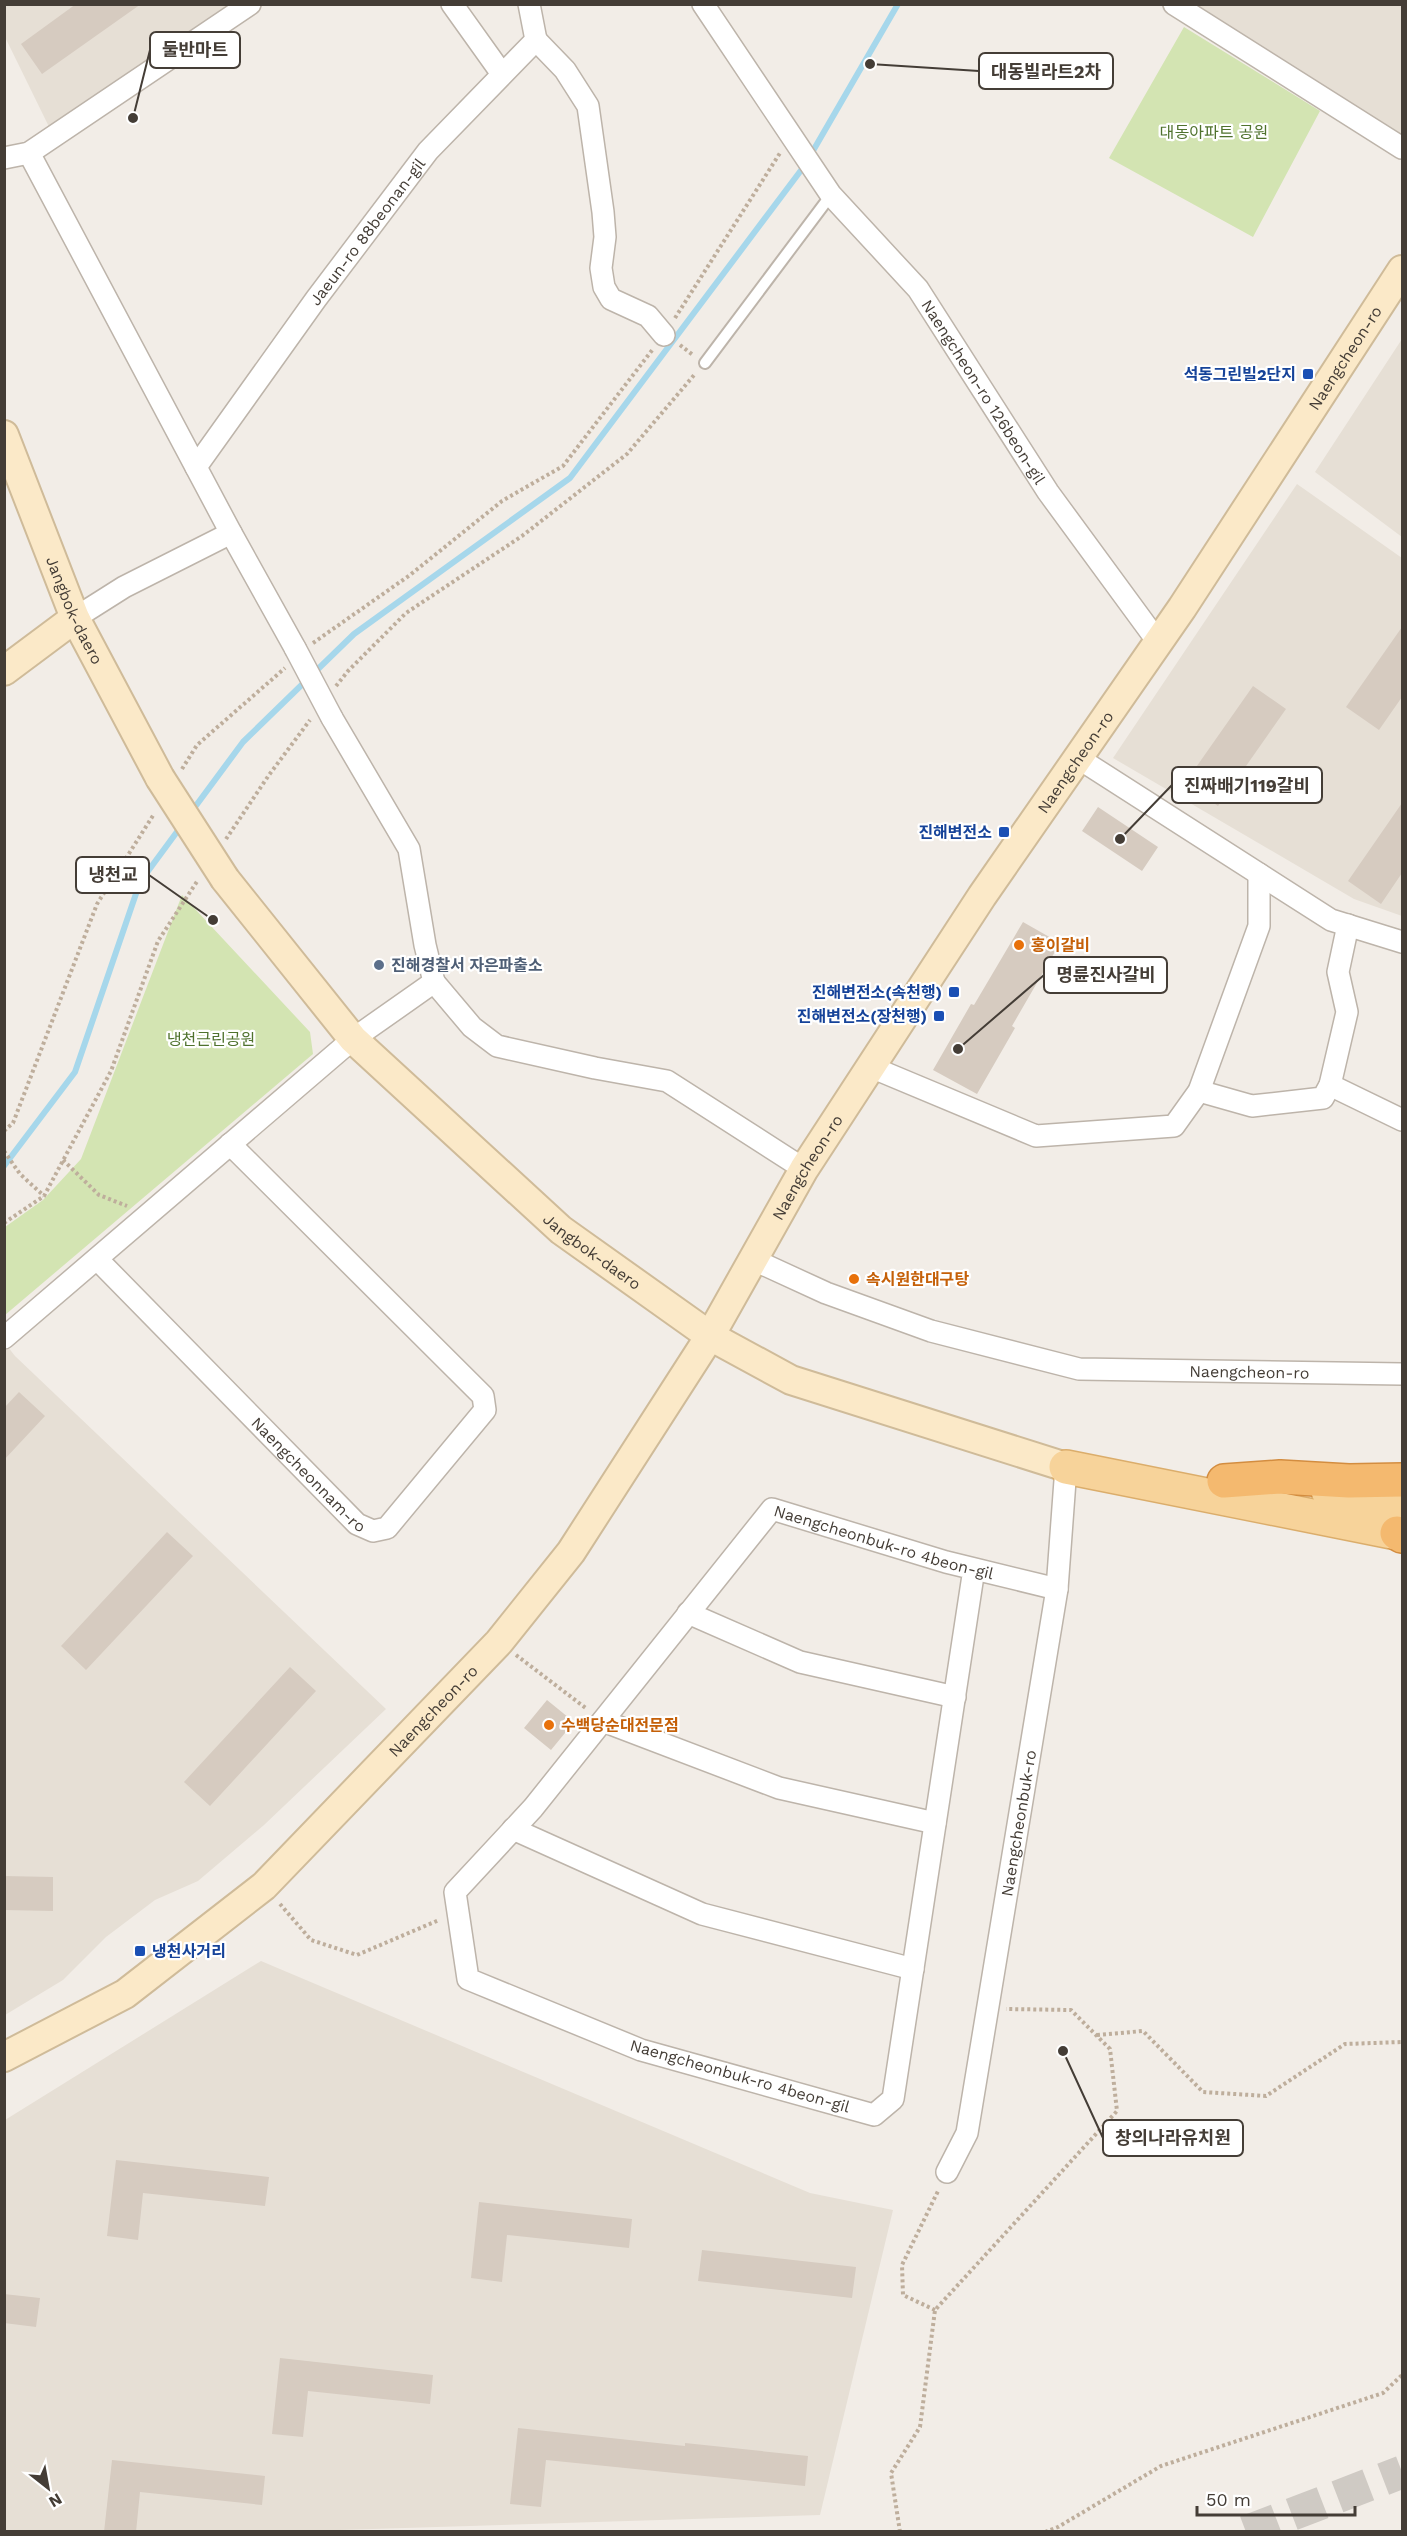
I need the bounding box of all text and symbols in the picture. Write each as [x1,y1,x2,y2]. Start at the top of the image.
callout: 둘반마트 [150,32,240,68]
text: 둘반마트 [162,39,228,60]
callout: 대동빌라트2차 [979,53,1113,89]
text: 대동빌라트2차 [991,61,1101,82]
park label: 대동아파트 공원 [1160,123,1268,142]
street label: Jaeun-ro 88beonan-gil [305,154,429,309]
street label: Naengcheon-ro 126beon-gil [918,296,1050,488]
street label: Naengcheon-ro [1304,302,1386,413]
place label: 석동그린빌2단지 [1183,365,1296,384]
marker: 석동그린빌2단지 [1301,367,1315,381]
street label: Jangbok-daero [42,553,107,667]
street label: Naengcheon-ro [1033,707,1117,817]
callout: 진짜배기119갈비 [1172,767,1322,803]
text: 진짜배기119갈비 [1184,775,1310,796]
place label: 진해변전소 [918,823,992,842]
marker: 진해변전소 [997,825,1011,839]
callout: 냉천교 [76,857,149,893]
text: 냉천교 [88,864,138,885]
place label: 홍이갈비 [1031,936,1090,955]
marker: 홍이갈비 [1012,938,1026,952]
place label: 진해경찰서 자은파출소 [391,956,543,975]
callout: 명륜진사갈비 [1044,957,1167,993]
marker: 진해경찰서 자은파출소 [372,958,386,972]
text: 명륜진사갈비 [1056,964,1156,985]
place label: 진해변전소(속천행) [812,983,942,1002]
marker: 진해변전소(속천행) [947,985,961,999]
place label: 진해변전소(장천행) [797,1007,927,1026]
marker: 진해변전소(장천행) [932,1009,946,1023]
park label: 냉천근린공원 [167,1030,255,1049]
street label: Naengcheon-ro [768,1111,846,1223]
street label: Jangbok-daero [539,1209,645,1293]
place label: 속시원한대구탕 [866,1270,969,1289]
marker: 속시원한대구탕 [847,1272,861,1286]
street label: Naengcheon-ro [1189,1361,1309,1382]
street label: Naengcheonnam-ro [248,1413,368,1536]
street label: Naengcheonbuk-ro 4beon-gil [772,1501,996,1583]
street label: Naengcheon-ro [384,1661,481,1760]
place label: 수백당순대전문점 [561,1716,679,1735]
marker: 수백당순대전문점 [542,1718,556,1732]
street label: Naengcheonbuk-ro [997,1748,1040,1898]
place label: 냉천사거리 [152,1942,226,1961]
marker: 냉천사거리 [133,1944,147,1958]
street label: Naengcheonbuk-ro 4beon-gil [628,2035,852,2117]
callout: 창의나라유치원 [1103,2120,1243,2156]
text: 창의나라유치원 [1115,2127,1231,2148]
north arrow [18,2458,78,2518]
scale bar [1197,2479,1354,2517]
text: N [45,2489,65,2512]
text: 50 m [1206,2489,1251,2510]

